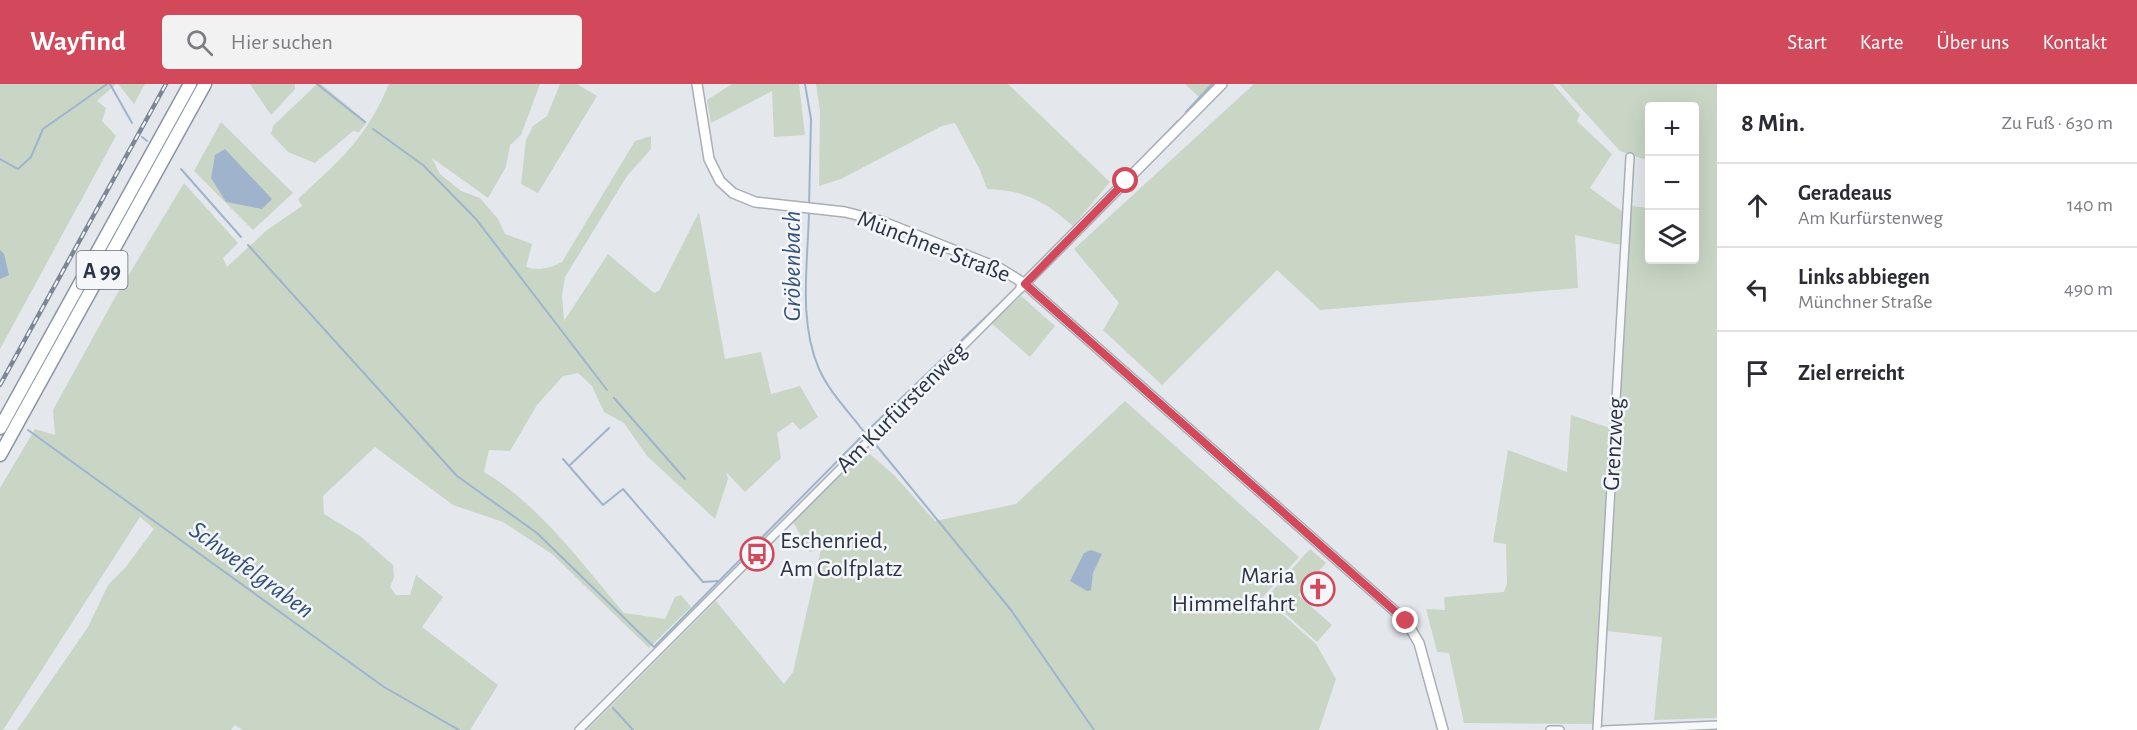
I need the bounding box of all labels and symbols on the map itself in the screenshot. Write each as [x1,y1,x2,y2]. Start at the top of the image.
route start [1112,167,1138,193]
street label: Münchner Straße [854,207,1013,287]
water label: Gröbenbach [779,211,805,321]
road number: A 99 [76,251,128,289]
street label: Am Kurfürstenweg [832,338,972,478]
street label: Grenzweg [1600,397,1628,491]
water label: Schwefelgraben [184,516,318,623]
place label: Eschenried, Am Golfplatz [780,529,903,581]
bus stop icon: Eschenried, Am Golfplatz [739,536,775,572]
place label: Maria Himmelfahrt [1172,564,1295,616]
church icon: Maria Himmelfahrt [1300,571,1336,607]
route end [1392,607,1418,633]

